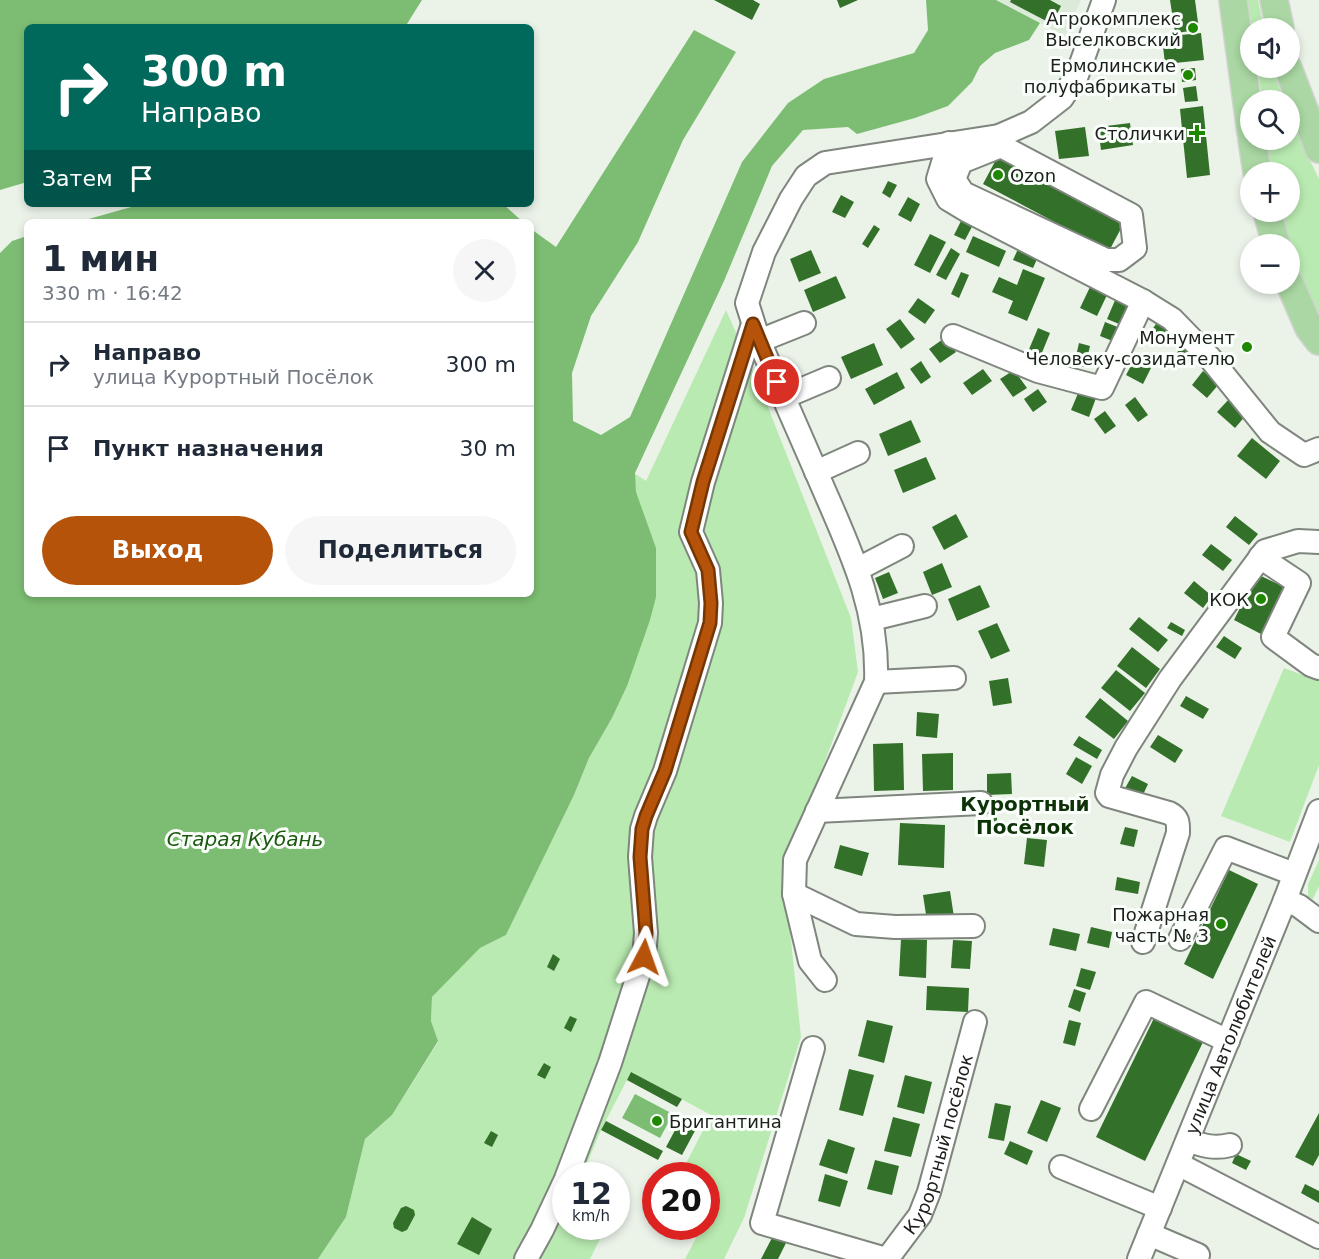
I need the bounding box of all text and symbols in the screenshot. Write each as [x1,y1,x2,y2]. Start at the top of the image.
place label: Агрокомплекс Выселковский [1045,8,1181,50]
map controls [1240,18,1300,294]
button: sound [1240,18,1300,78]
marker: Агрокомплекс Выселковский [1186,21,1200,35]
text: 300 m [141,47,287,96]
icon: right [42,48,120,126]
place label: Ермолинские полуфабрикаты [1024,55,1176,97]
marker: Ермолинские полуфабрикаты [1181,68,1195,82]
button: search [1240,90,1300,150]
text: Направо [141,97,262,128]
place label: Столички [1095,123,1185,144]
marker: Столички [1190,126,1204,140]
icon: arrive [125,162,158,195]
button: + [1240,162,1300,222]
place label: Ozon [1010,165,1056,186]
text: Затем [42,166,113,191]
marker: Ozon [991,168,1005,182]
button: − [1240,234,1300,294]
text: 1 мин [42,238,159,279]
button: close [453,239,516,302]
text: 330 m · 16:42 [42,281,183,305]
place label: Монумент Человеку-созидателю [1025,327,1235,369]
text: Направо [93,340,201,365]
marker: Монумент Человеку-созидателю [1240,340,1254,354]
icon: right [42,348,75,381]
text: 300 m [446,352,516,377]
pin [751,356,802,407]
text: улица Курортный Посёлок [93,365,374,389]
icon: arrive [760,365,793,398]
icon: arrive [42,432,75,465]
text: Пункт назначения [93,436,324,461]
text: 30 m [460,436,516,461]
button: Выход [42,516,273,585]
button: Поделиться [285,516,516,585]
place label: КОК [1209,589,1249,610]
marker: КОК [1254,592,1268,606]
district label: Курортный Посёлок [960,792,1090,839]
water label: Старая Кубань [167,827,323,851]
place label: Пожарная часть № 3 [1112,904,1209,946]
marker: Пожарная часть № 3 [1214,917,1228,931]
position arrow [612,925,676,989]
street label: улица Автолюбителей [1180,932,1280,1137]
street label: Курортный посёлок [899,1052,976,1238]
place label: Бригантина [669,1111,782,1132]
marker: Бригантина [650,1114,664,1128]
speed limit sign: 20 [642,1162,720,1240]
text: 12 [570,1176,612,1211]
text: km/h [572,1207,610,1225]

